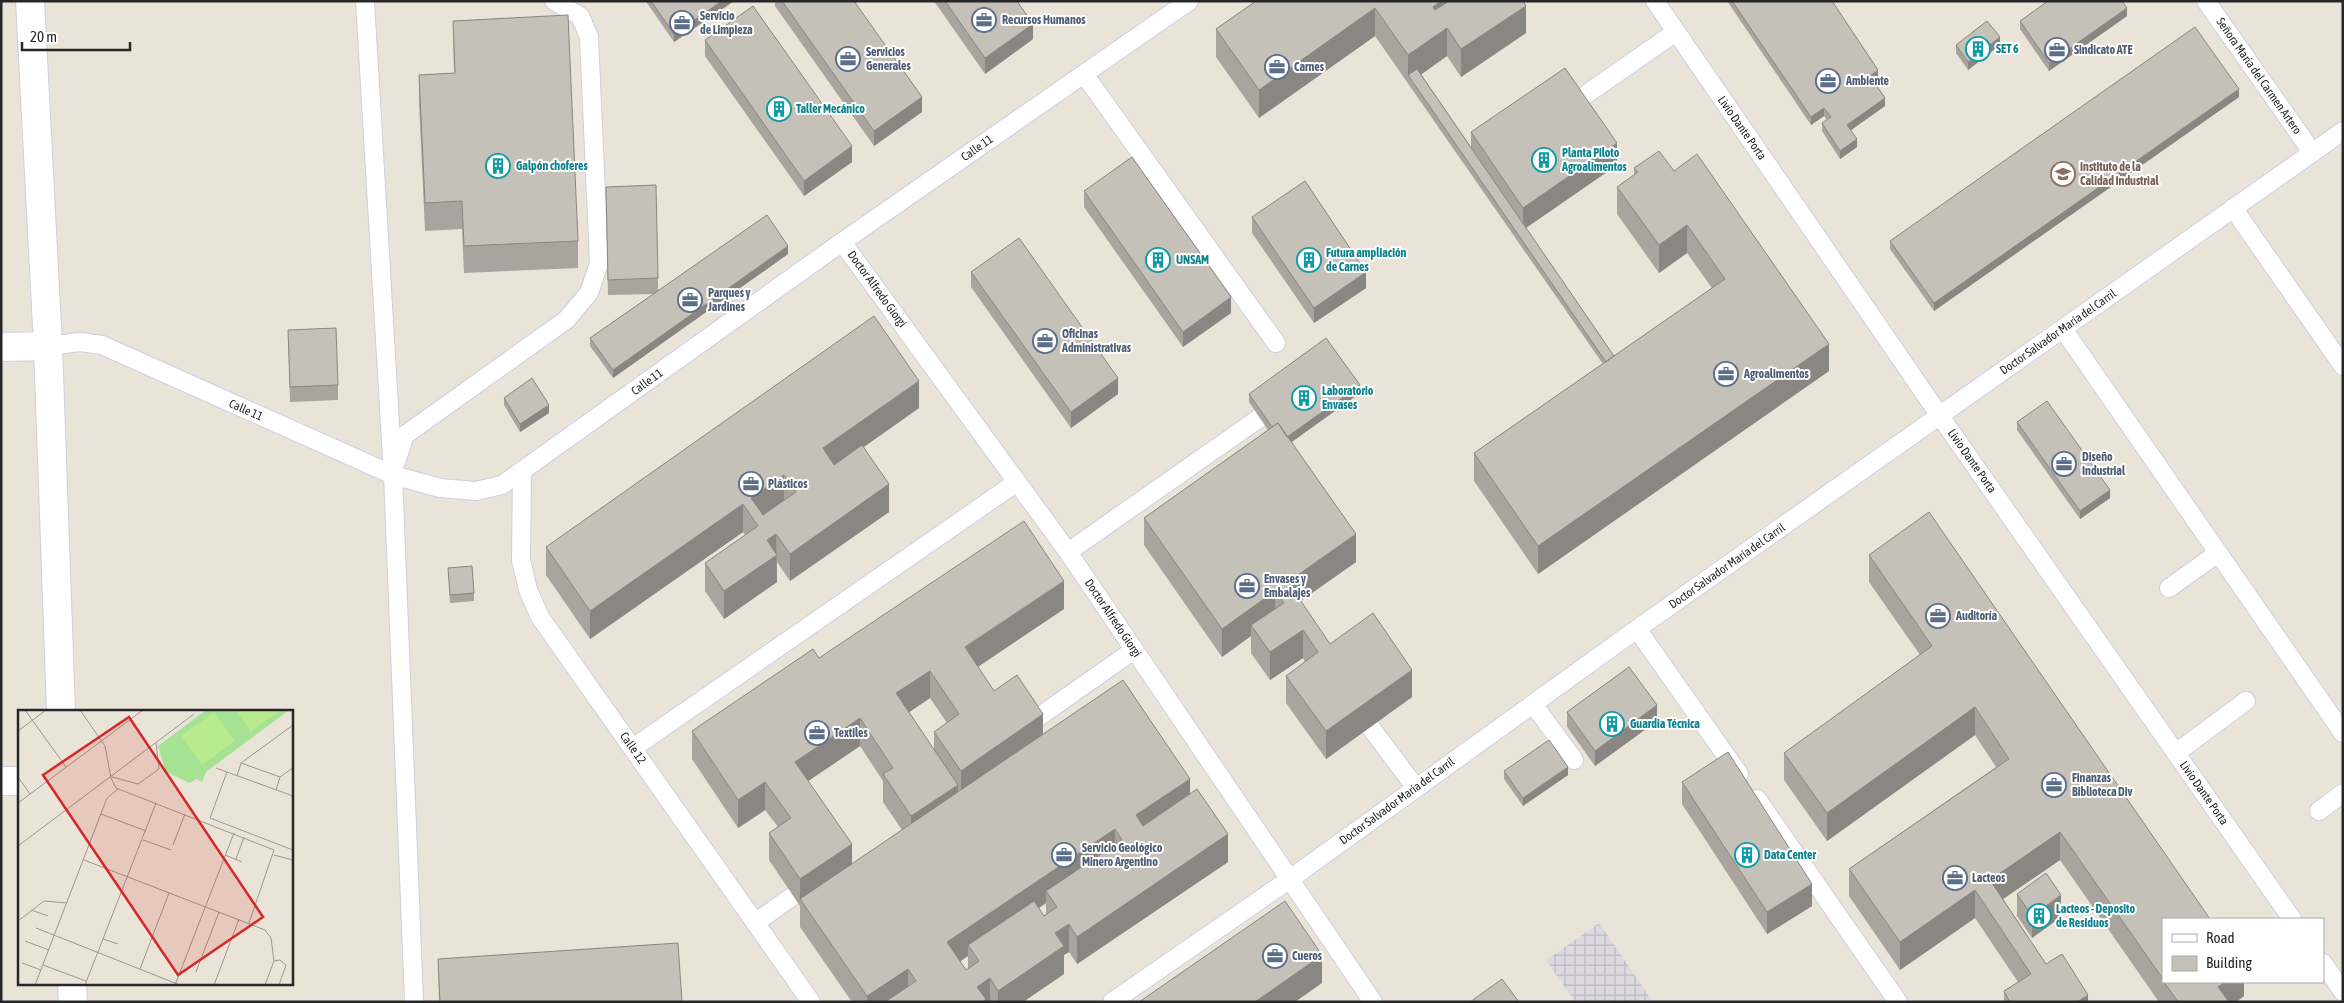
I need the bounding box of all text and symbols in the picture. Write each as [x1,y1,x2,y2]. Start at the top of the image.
office icon: Recursos Humanos [971,7,997,33]
place label: Servicio de Limpieza [700,9,753,37]
office icon: Servicio de Limpieza [669,10,695,36]
place label: Recursos Humanos [1002,13,1086,27]
street label: Señora María del Carmen Artero [2213,15,2305,137]
scale bar [22,20,130,52]
text: 20 m [30,28,57,45]
building icon: SET 6 [1965,36,1991,62]
office icon: Sindicato ATE [2044,37,2070,63]
place label: SET 6 [1996,42,2019,56]
place label: Sindicato ATE [2074,43,2133,57]
place label: Servicios Generales [866,45,911,73]
office icon: Servicios Generales [835,46,861,72]
office icon: Carnes [1264,54,1290,80]
place label: Carnes [1294,60,1325,74]
office icon: Ambiente [1815,68,1841,94]
place label: Ambiente [1845,74,1890,88]
street label: Livio Dante Porta [1715,93,1769,163]
building icon: Taller Mecánico [766,96,792,122]
place label: Taller Mecánico [796,102,865,116]
street label: Calle 11 [958,132,996,164]
place label: Planta Piloto Agroalimentos [1561,146,1628,174]
building icon: Planta Piloto Agroalimentos [1531,147,1557,173]
building icon: Galpón choferes [485,153,511,179]
place label: Galpón choferes [516,159,589,173]
place label: Instituto de la Calidad Industrial [2080,160,2159,188]
school or university icon: Instituto de la Calidad Industrial [2050,161,2076,187]
place label: Futura ampliación de Carnes [1326,246,1407,274]
building icon: UNSAM [1145,247,1171,273]
building icon: Futura ampliación de Carnes [1296,247,1322,273]
street label: Doctor Alfredo Giorgi [845,248,909,330]
place label: UNSAM [1176,253,1209,267]
place label: Parques y Jardines [707,286,751,314]
street label: Doctor Salvador María del Carril [1997,286,2119,378]
office icon: Parques y Jardines [677,287,703,313]
place label: Oficinas Administrativas [1061,327,1132,355]
office icon: Oficinas Administrativas [1032,328,1058,354]
office icon: Agroalimentos [1713,361,1739,387]
street label: Calle 11 [628,366,666,398]
place label: Agroalimentos [1743,367,1810,381]
place label: Laboratorio Envases [1322,384,1374,412]
building icon: Laboratorio Envases [1291,385,1317,411]
street label: Calle 11 [227,396,265,424]
street label: Livio Dante Porta [1945,426,1999,496]
place label: Diseño Industrial [2082,450,2126,478]
office icon: Diseño Industrial [2051,451,2077,477]
office icon: Plásticos [738,471,764,497]
place label: Plásticos [768,477,808,491]
street label: Doctor Salvador María del Carril [1666,520,1788,612]
place label: Envases y Embalajes [1264,572,1311,600]
office icon: Envases y Embalajes [1234,573,1260,599]
street label: Doctor Alfredo Giorgi [1082,576,1144,660]
office icon: Auditoría [1925,603,1951,629]
place label: Auditoría [1955,609,1997,623]
inset map [18,710,292,986]
building icon: Guardia Técnica [1599,711,1625,737]
place label: Guardia Técnica [1630,717,1700,731]
office icon: Textiles [804,720,830,746]
place label: Textiles [834,726,868,740]
street label: Calle 12 [617,729,649,767]
street label: Doctor Salvador María del Carril [1337,754,1458,847]
street label: Livio Dante Porta [2177,758,2231,828]
place label: Finanzas Biblioteca Div [2072,771,2133,799]
office icon: Finanzas Biblioteca Div [2041,772,2067,798]
place label: Servicio Geológico Minero Argentino [1082,841,1163,869]
office icon: Servicio Geológico Minero Argentino [1051,842,1077,868]
building icon: Data Center [1734,842,1760,868]
place label: Data Center [1764,848,1816,862]
office icon: Lacteos [1942,865,1968,891]
place label: Lacteos [1972,871,2006,885]
place label: Lacteos - Deposito de Residuos [2056,902,2135,930]
building icon: Lacteos - Deposito de Residuos [2026,903,2052,929]
legend [2162,918,2324,983]
text: Road [2206,929,2235,946]
office icon: Cueros [1262,943,1288,969]
place label: Cueros [1292,949,1323,963]
text: Building [2206,954,2252,971]

